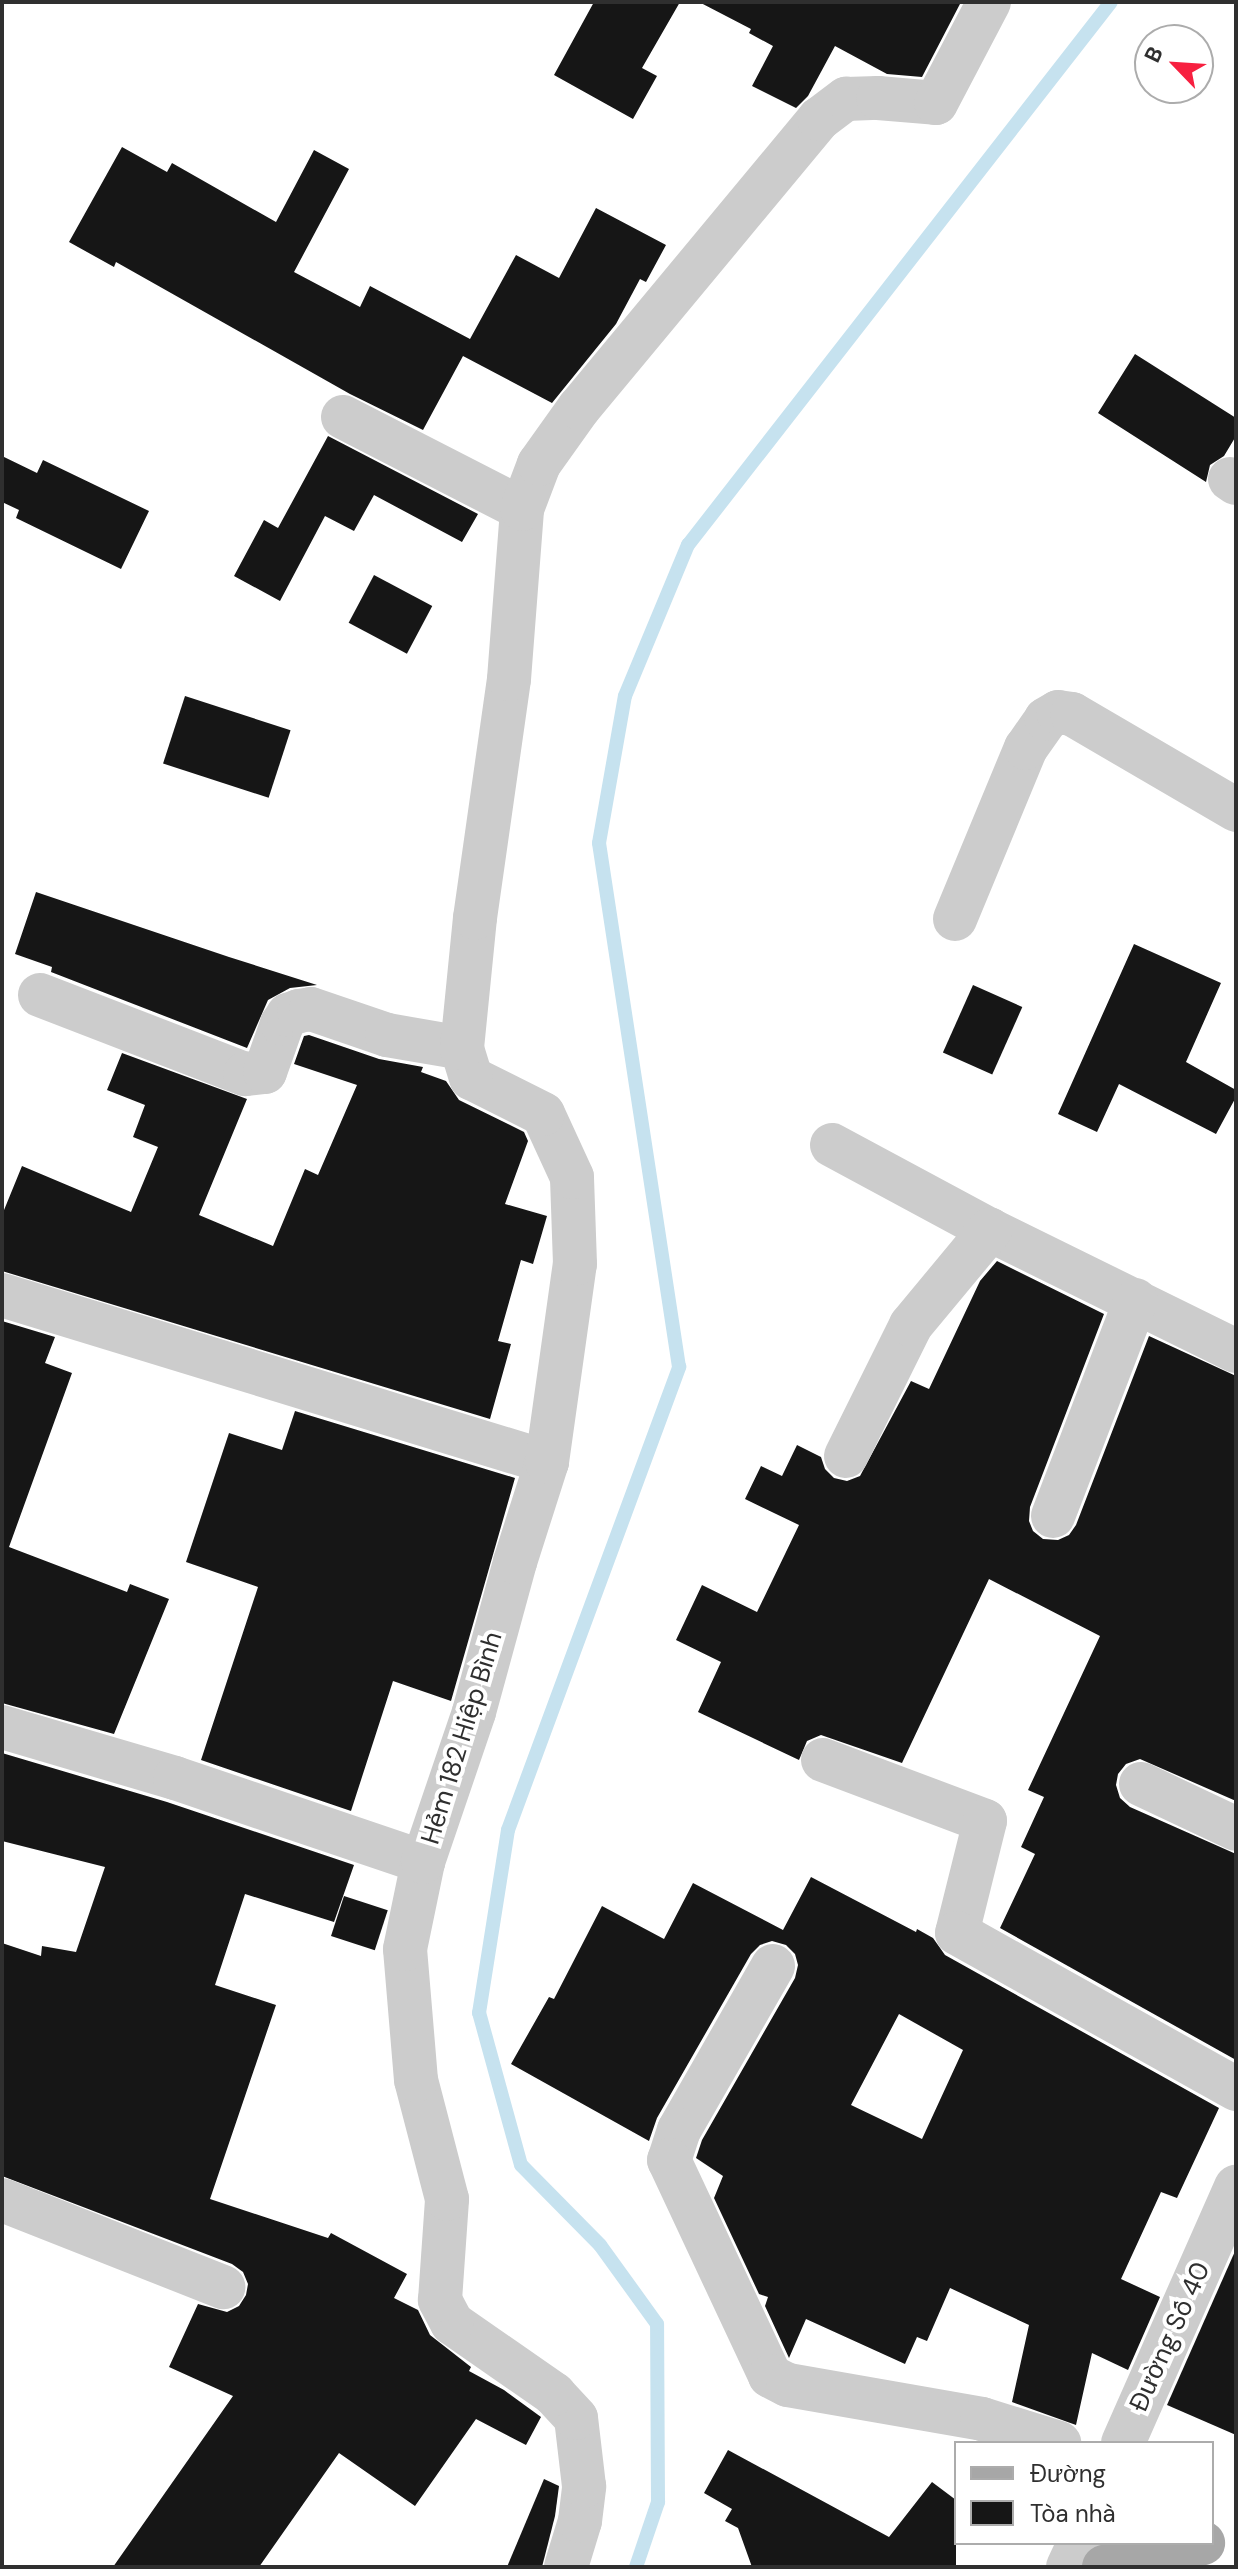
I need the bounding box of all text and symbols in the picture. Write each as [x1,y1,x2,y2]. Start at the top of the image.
north arrow [1134,24,1214,104]
text: B [1137,42,1170,67]
street label: Hẻm 182 Hiệp Bình [415,1628,509,1848]
street label: Đường Số 40 [1123,2257,1217,2417]
legend [954,2441,1214,2545]
text: Đường [1030,2458,1106,2489]
text: Tòa nhà [1030,2498,1116,2529]

